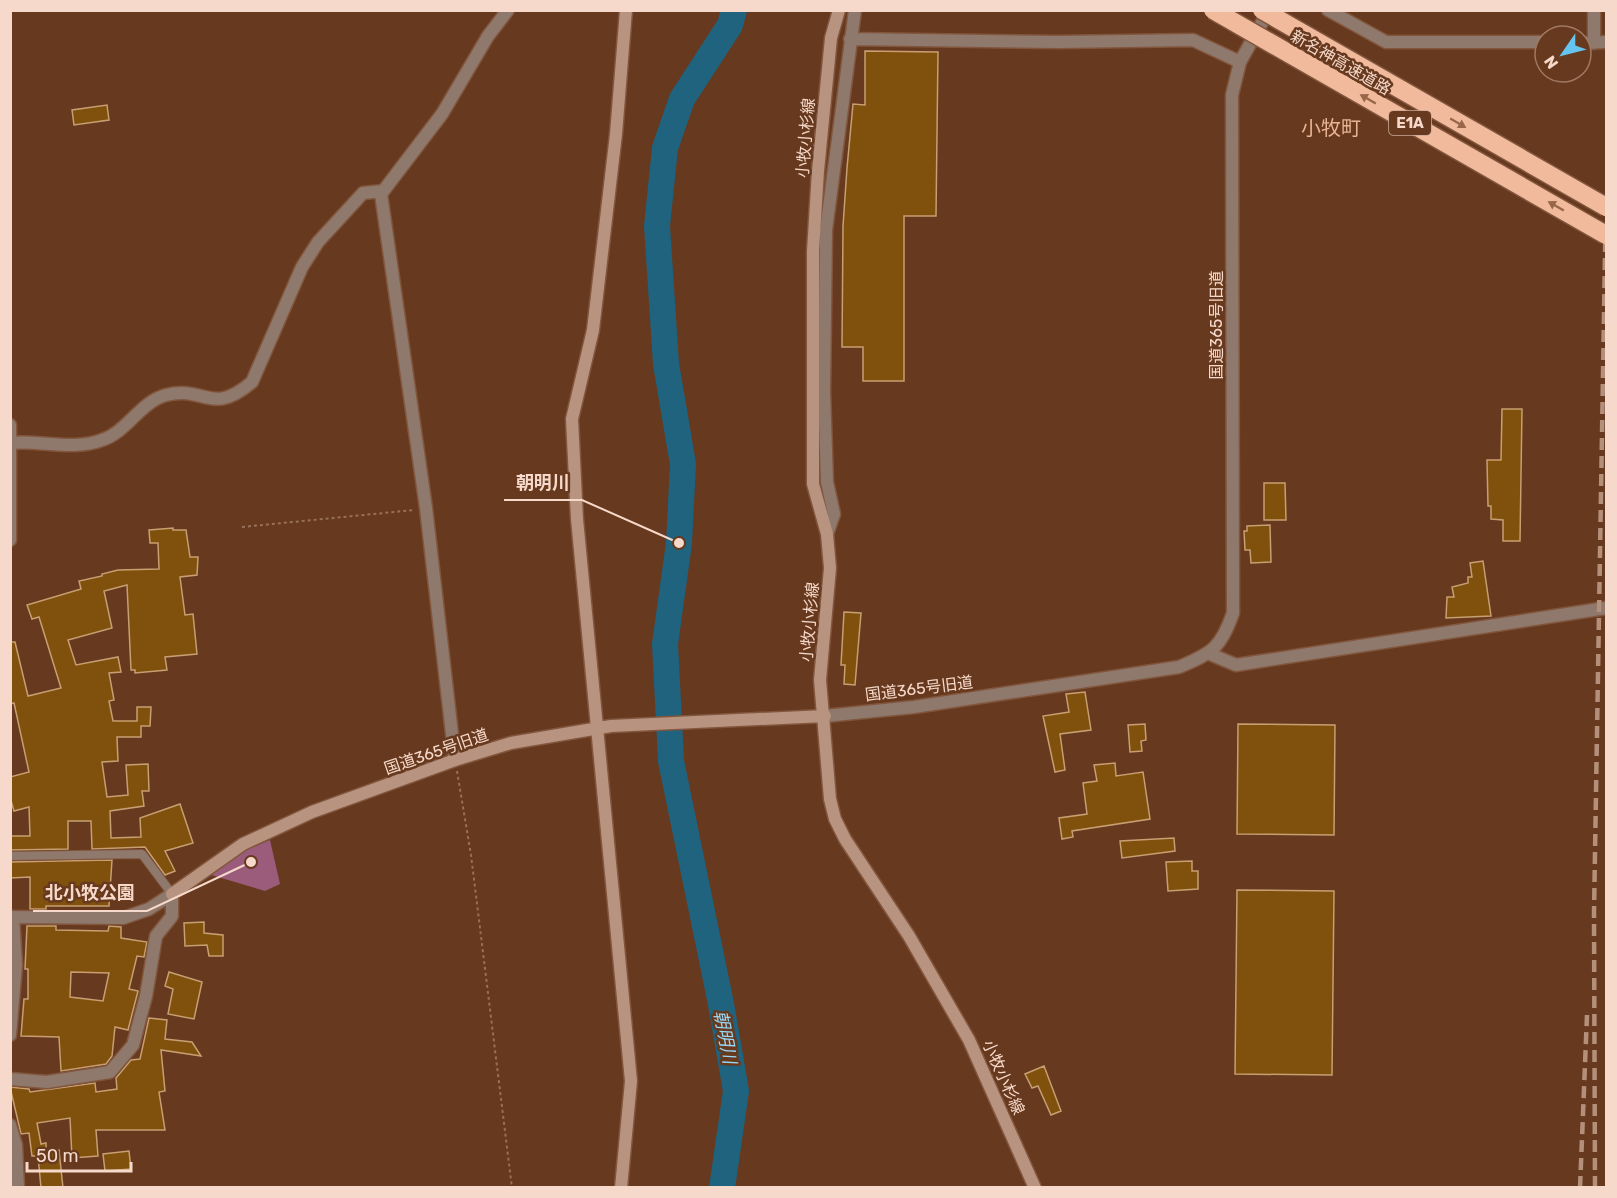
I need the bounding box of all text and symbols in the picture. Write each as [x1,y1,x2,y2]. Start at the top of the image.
north arrow [1533,24,1593,84]
street label: 新名神高速道路 [1287,26,1394,99]
text: N [1540,52,1562,72]
one-way arrow [1360,94,1376,105]
street label: 小牧小杉線 [793,97,818,179]
road number: E1A [1389,111,1431,135]
district label: 小牧町 [1301,116,1361,140]
one-way arrow [1450,117,1466,128]
one-way arrow [1547,201,1564,211]
street label: 国道365号旧道 [1207,271,1226,379]
callout: 朝明川 [504,464,582,500]
text: 朝明川 [516,472,570,494]
street label: 小牧小杉線 [797,581,822,663]
street label: 国道365号旧道 [864,672,974,705]
street label: 国道365号旧道 [382,725,491,778]
callout: 北小牧公園 [33,875,147,911]
text: 北小牧公園 [45,882,135,904]
water label: 朝明川 [709,1008,741,1068]
street label: 小牧小杉線 [979,1037,1028,1118]
scale bar [27,1135,130,1173]
text: 50 m [36,1145,79,1167]

